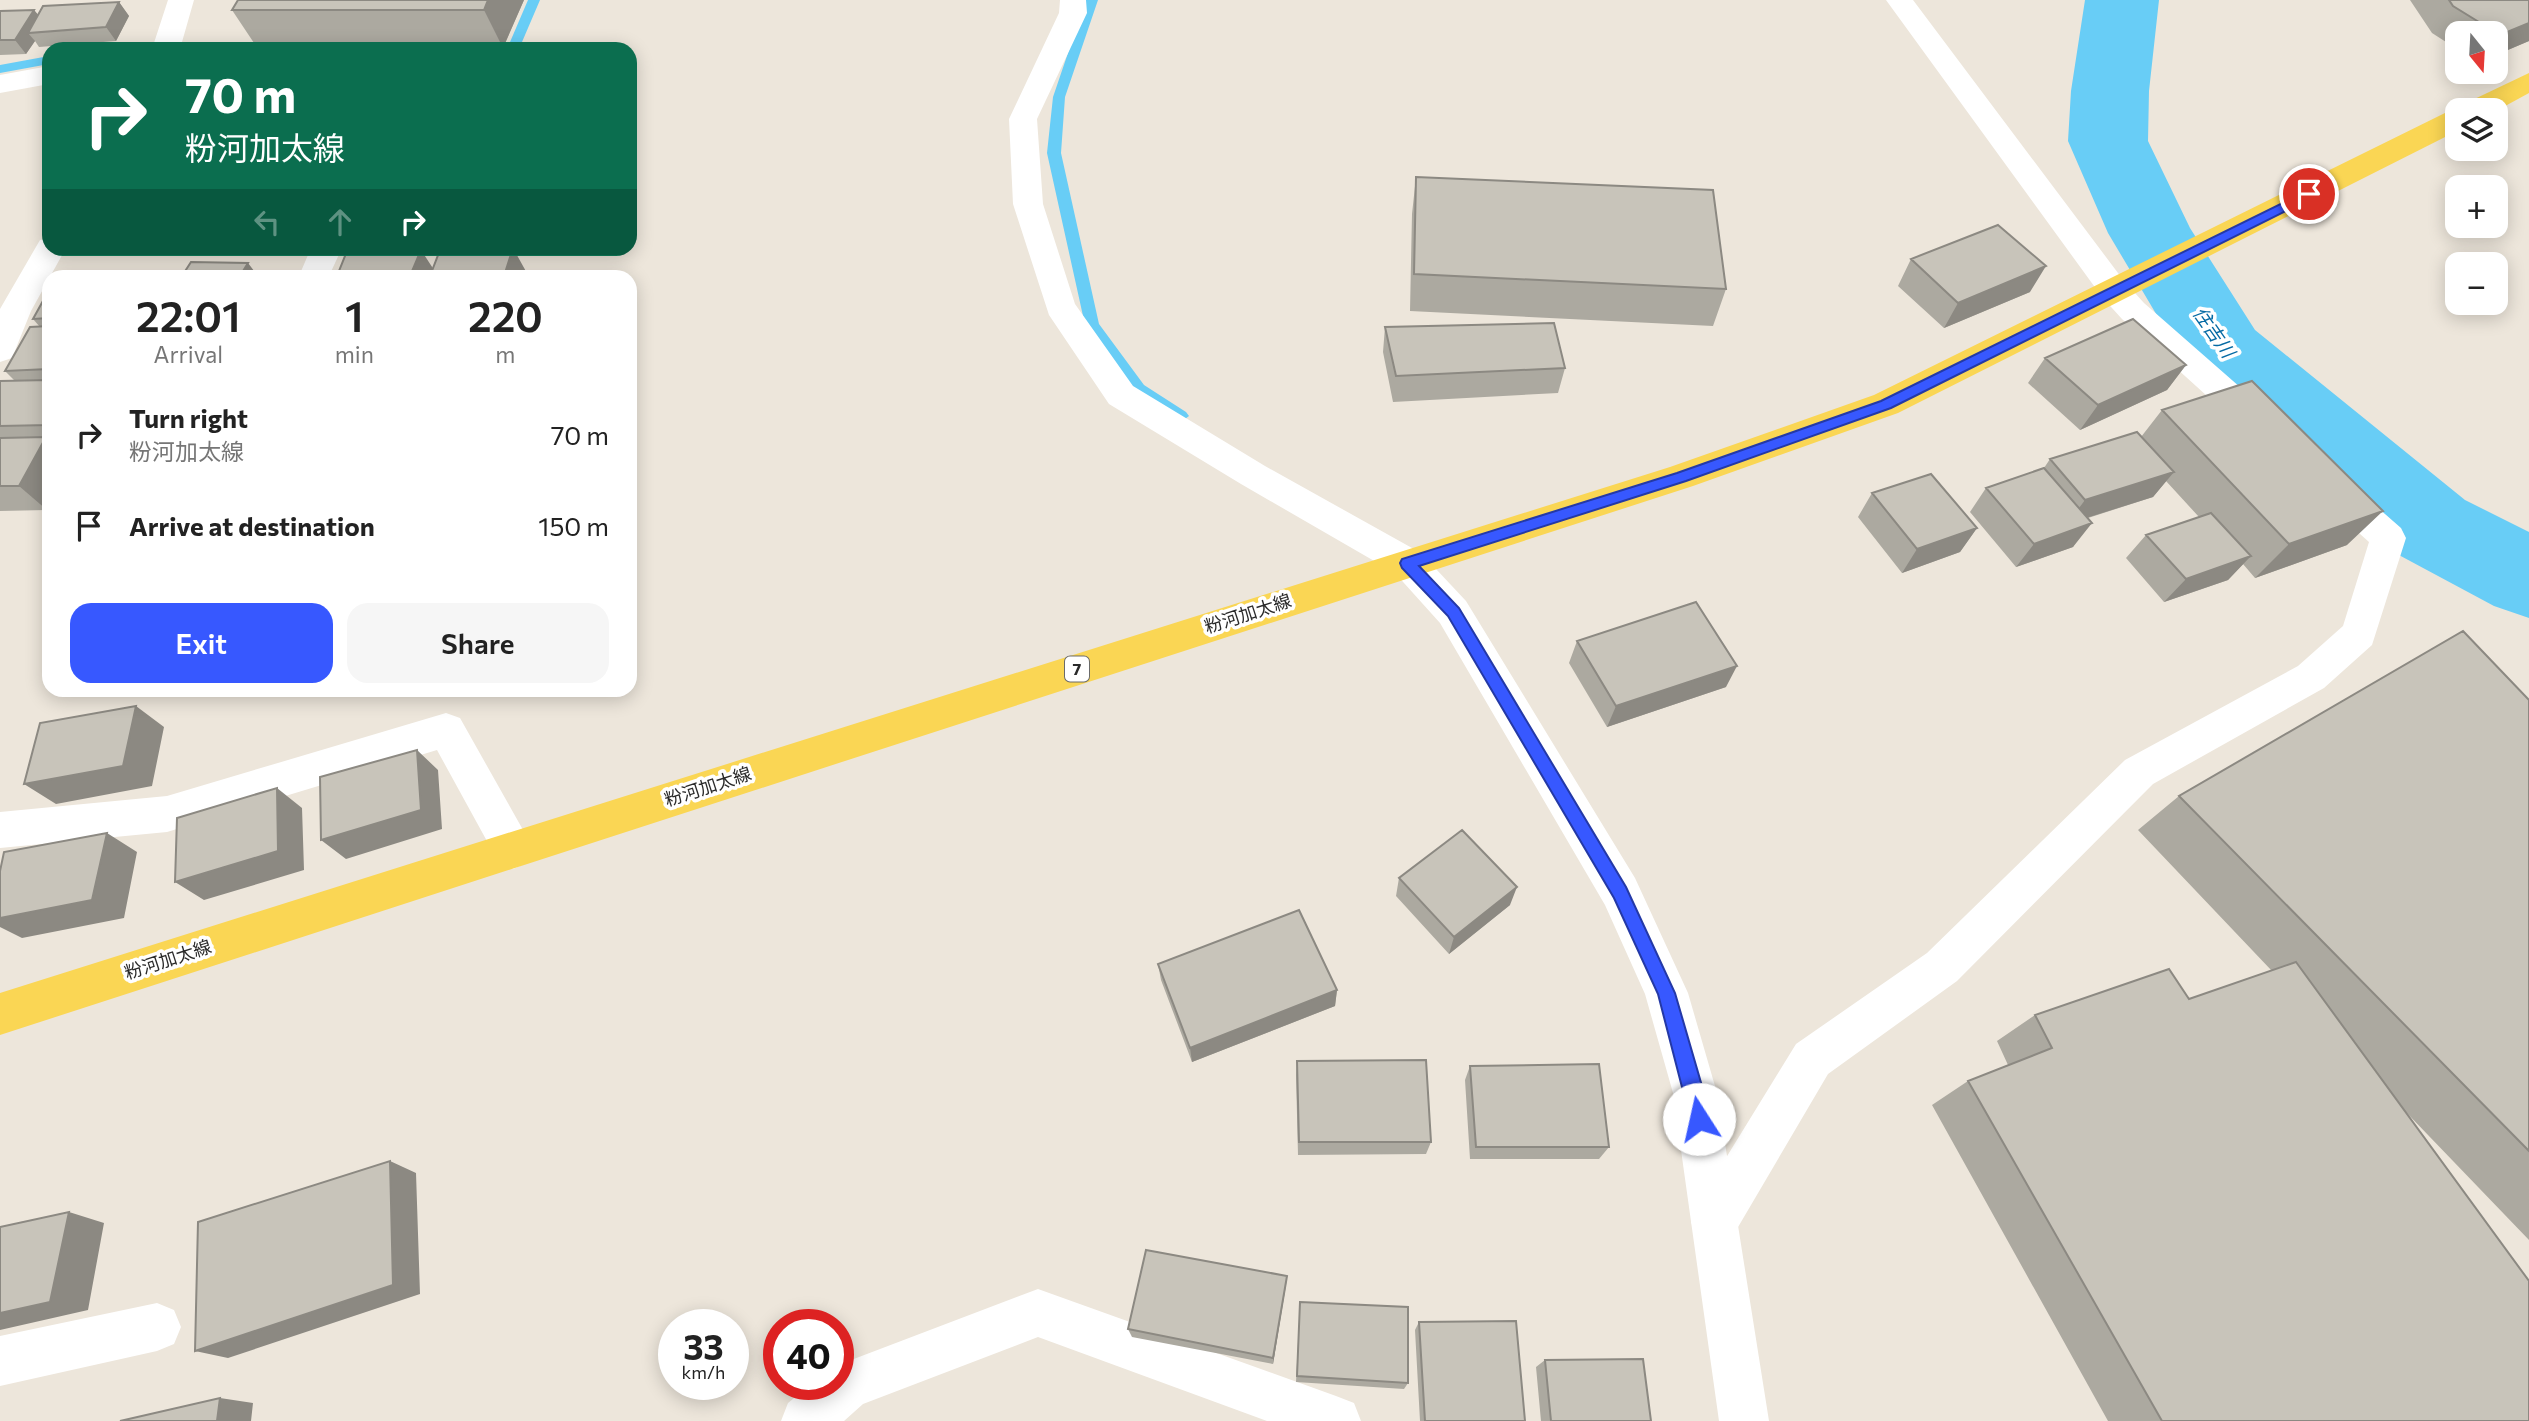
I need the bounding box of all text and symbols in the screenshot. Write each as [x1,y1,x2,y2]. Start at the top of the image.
north arrow [2445,21,2508,84]
map controls [2445,21,2508,315]
text: 70 m [185,63,296,123]
icon: right [70,70,161,161]
button: layers [2445,98,2508,161]
text: 粉河加太線 [185,127,345,167]
pin [2279,164,2339,224]
icon: arrive [2290,175,2328,213]
button: + [2445,175,2508,238]
icon: left [248,203,286,241]
icon: ahead [321,203,359,241]
icon: right [394,203,432,241]
button: − [2445,252,2508,315]
text: 22:01 [136,289,241,341]
text: 1 [345,289,364,341]
text: 220 [468,289,543,341]
water label: 住吉川 [2189,302,2241,363]
text: Arrival [154,340,223,368]
text: min [335,340,374,368]
text: m [495,340,515,368]
text: Turn right [129,402,248,433]
icon: right [70,416,108,454]
text: 70 m [551,419,609,450]
text: 粉河加太線 [129,437,244,465]
icon: arrive [70,507,108,545]
text: Arrive at destination [129,510,375,541]
text: 150 m [538,510,609,541]
street label: 粉河加太線 [1201,589,1294,637]
button: Exit [70,603,333,683]
button: Share [347,603,609,683]
road number: 7 [1065,656,1089,682]
street label: 粉河加太線 [661,762,754,810]
street label: 粉河加太線 [121,935,214,983]
position arrow [1662,1082,1736,1156]
speed limit sign: 40 [763,1309,854,1400]
text: 33 [683,1324,724,1367]
text: km/h [682,1361,725,1383]

